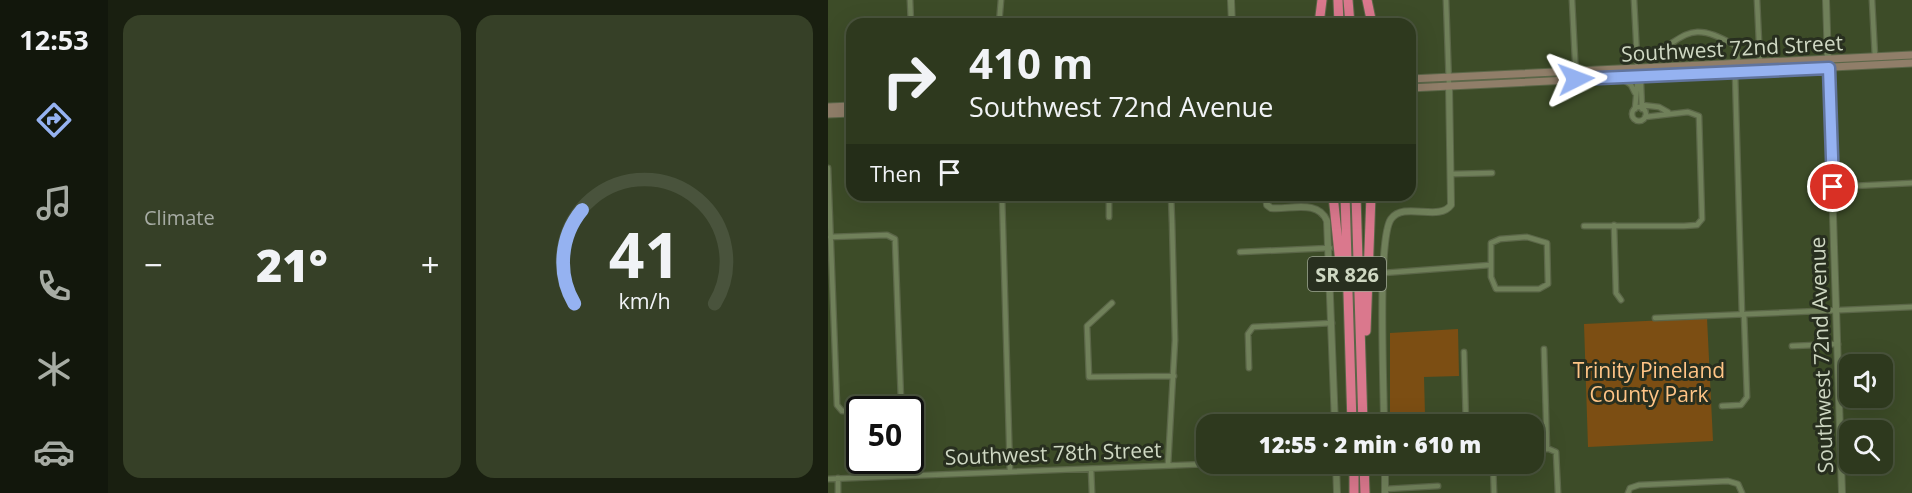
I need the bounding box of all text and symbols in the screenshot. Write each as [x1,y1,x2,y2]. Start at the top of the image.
text: 12:53 [19,21,89,58]
street label: Southwest 72nd Street [1620,28,1844,68]
text: 410 m [969,34,1093,91]
icon: right [870,42,948,120]
position arrow [1544,47,1608,111]
text: Southwest 72nd Avenue [969,88,1273,125]
icon: directions [33,99,75,141]
icon: arrive [933,156,966,189]
text: Then [870,158,921,188]
pin [1807,161,1858,212]
icon: arrive [1816,170,1849,203]
icon: music [33,182,75,224]
text: Climate [144,204,215,231]
text: 41 [609,211,680,296]
text: 21° [256,234,328,295]
street label: Southwest 72nd Avenue [1803,236,1839,474]
text: − [144,242,163,287]
text: + [421,242,440,287]
road number: SR 826 [1308,257,1386,291]
icon: phone [33,265,75,307]
text: km/h [618,286,670,315]
icon: climate [33,348,75,390]
map controls [1839,354,1893,474]
button: sound [1839,354,1893,408]
park label: Trinity Pineland County Park [1573,356,1725,408]
speed limit sign: 50 [846,396,924,474]
button: search [1839,420,1893,474]
text: 12:55 · 2 min · 610 m [1259,429,1481,459]
icon: car [33,431,75,473]
street label: Southwest 78th Street [944,435,1162,471]

